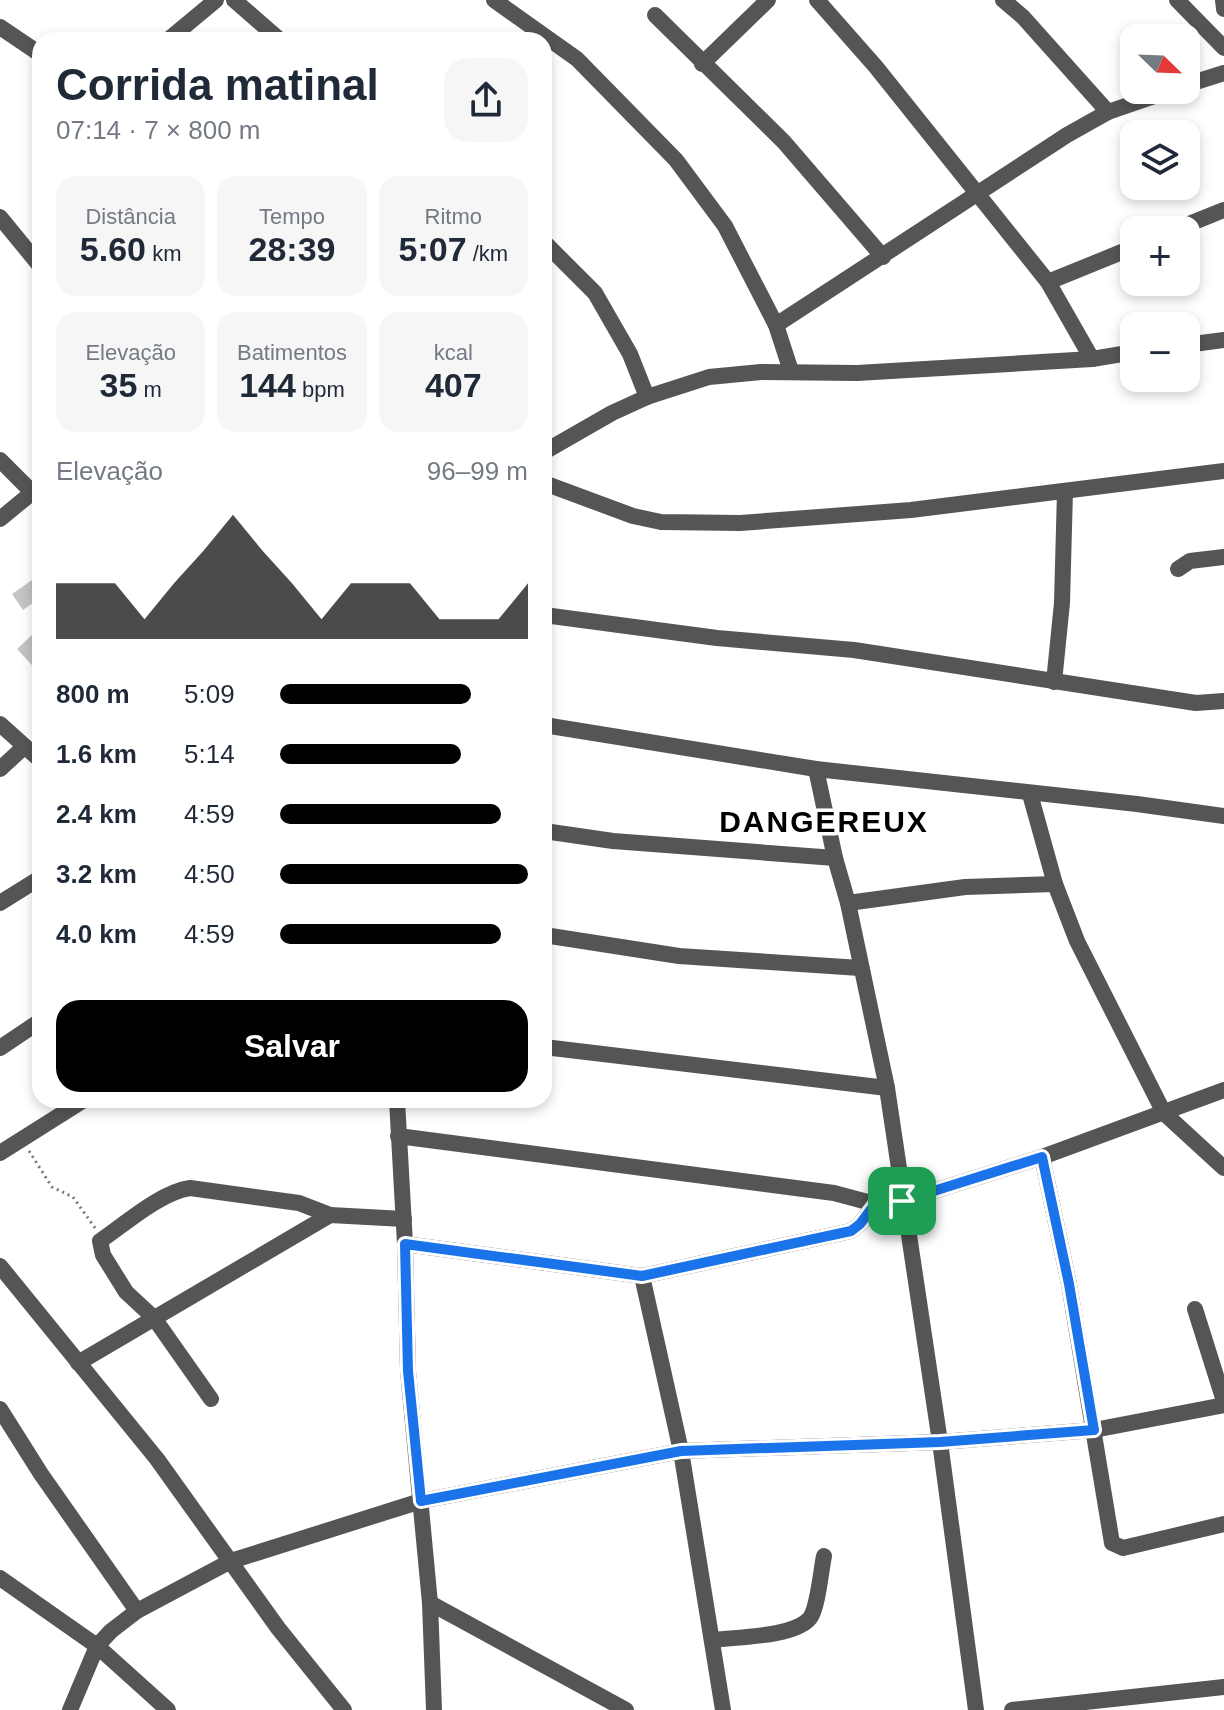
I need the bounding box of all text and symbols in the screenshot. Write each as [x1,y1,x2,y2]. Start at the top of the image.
north arrow [1120,24,1200,104]
map controls [1120,24,1200,392]
button: share [444,58,528,142]
text: Corrida matinal [56,60,379,109]
text: 07:14 · 7 × 800 m [56,115,261,145]
button: layers [1120,120,1200,200]
text: Distância [85,204,176,229]
text: Tempo [259,204,325,229]
text: Ritmo [425,204,482,229]
button: + [1120,216,1200,296]
text: 5.60 [80,230,146,268]
text: 28:39 [249,230,335,268]
text: 5:07 [399,230,467,268]
text: km [146,241,181,266]
text: /km [467,241,508,266]
button: − [1120,312,1200,392]
text: Elevação [85,340,176,365]
text: Batimentos [237,340,347,365]
text: kcal [434,340,473,365]
text: 35 [100,366,137,404]
text: 144 [239,366,296,404]
text: 407 [425,366,482,404]
text: m [137,377,162,402]
text: bpm [296,377,345,402]
text: Elevação [56,456,163,486]
text: 96–99 m [427,456,528,486]
text: 800 m [56,679,130,709]
text: 5:09 [184,679,235,709]
text: 1.6 km [56,739,137,769]
text: 5:14 [184,739,235,769]
text: 2.4 km [56,799,137,829]
text: 4:59 [184,799,235,829]
district label: DANGEREUX [719,805,929,838]
text: 3.2 km [56,859,137,889]
text: 4:50 [184,859,235,889]
text: 4.0 km [56,919,137,949]
text: 4:59 [184,919,235,949]
button: Salvar [56,1000,528,1092]
pin [868,1167,936,1235]
icon: arrive [880,1179,924,1223]

